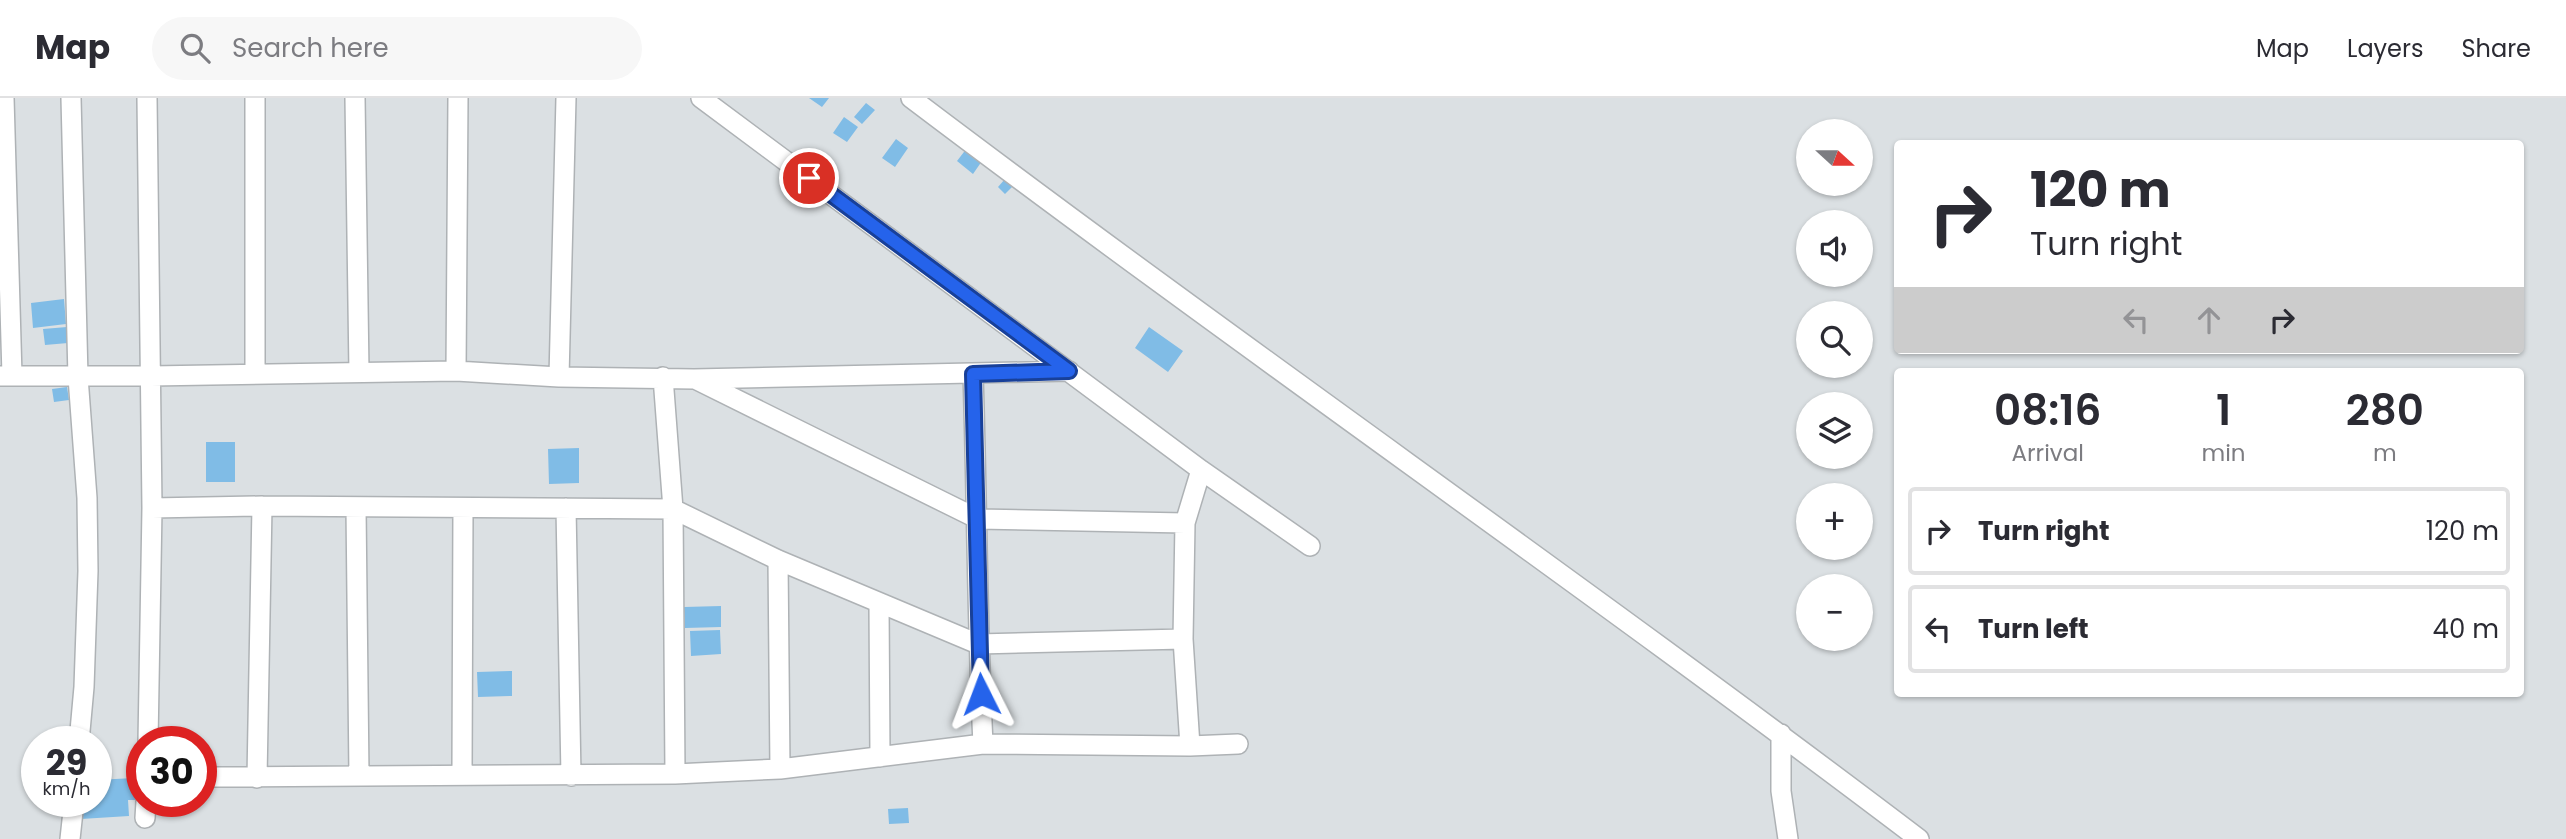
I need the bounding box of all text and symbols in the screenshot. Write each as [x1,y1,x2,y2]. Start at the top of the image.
search box [152,17,642,80]
text: Map [35,24,110,71]
icon: search [176,29,214,67]
text: Search here [232,30,389,66]
text: Map [2256,32,2309,65]
text: Layers [2347,32,2423,65]
text: Share [2461,32,2531,65]
north arrow [1796,119,1872,196]
map controls [1796,119,1873,651]
pin [779,148,839,208]
text: 120 m [2030,156,2171,224]
icon: arrive [790,159,828,197]
icon: right [1915,168,2006,259]
button: sound [1796,210,1873,287]
text: Turn right [2030,221,2182,266]
button: search [1796,301,1873,378]
icon: left [2117,301,2155,339]
icon: ahead [2190,301,2228,339]
icon: right [2263,301,2301,339]
text: 08:16 [1994,381,2101,440]
text: 1 [2216,381,2231,440]
text: 280 [2346,381,2424,440]
button: layers [1796,392,1873,469]
text: Arrival [2012,437,2084,469]
text: min [2201,437,2246,469]
text: m [2373,437,2397,469]
button: + [1796,483,1873,560]
icon: right [1919,512,1957,550]
text: Turn right [1978,513,2110,549]
text: 120 m [2426,513,2499,549]
button: − [1796,574,1873,651]
icon: left [1919,610,1957,648]
text: Turn left [1978,611,2089,647]
text: 40 m [2433,611,2499,647]
position arrow [944,657,1018,731]
speed limit sign: 30 [126,726,217,817]
text: 29 [46,738,87,787]
text: km/h [43,776,90,801]

